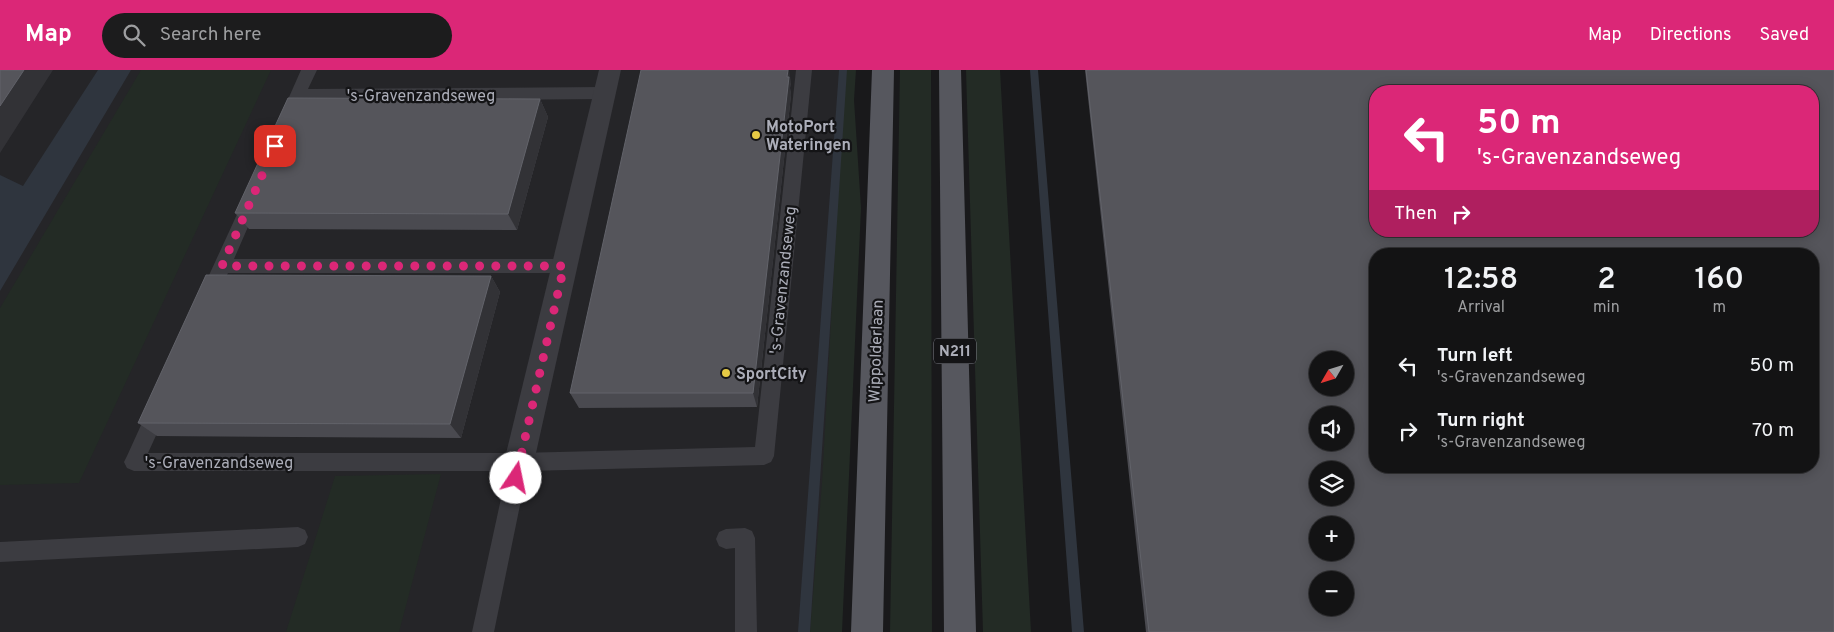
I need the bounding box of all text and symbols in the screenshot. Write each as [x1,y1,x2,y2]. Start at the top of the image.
search box [102,13,452,58]
text: Map [25,20,72,50]
icon: search [120,21,148,49]
text: Search here [160,23,261,47]
text: Map [1588,24,1622,47]
text: Directions [1650,24,1732,47]
text: Saved [1760,24,1809,47]
street label: 's-Gravenzandseweg [347,87,495,107]
text: 50 m [1477,102,1561,146]
icon: left [1394,105,1459,170]
place label: MotoPort Wateringen [766,118,851,156]
pin [254,125,296,167]
marker: MotoPort Wateringen [750,129,762,141]
icon: arrive [261,132,289,160]
text: 's-Gravenzandseweg [1477,145,1681,172]
icon: right [1447,200,1475,228]
text: Then [1394,202,1437,226]
street label: 's-Gravenzandseweg [766,205,802,355]
text: 12:58 [1444,262,1518,299]
text: 2 [1597,262,1616,299]
text: 160 [1695,262,1744,299]
text: Arrival [1457,298,1505,318]
text: min [1593,298,1620,318]
text: m [1713,298,1726,318]
street label: Wippolderlaan [865,299,889,403]
road number: N211 [934,338,976,364]
text: Turn left [1437,344,1513,368]
north arrow [1309,351,1354,396]
map controls [1309,351,1354,616]
icon: left [1394,352,1422,380]
text: 50 m [1749,354,1794,378]
place label: SportCity [736,365,807,385]
marker: SportCity [720,367,732,379]
text: 's-Gravenzandseweg [1437,368,1585,388]
button: sound [1309,406,1354,451]
text: Turn right [1437,409,1525,433]
icon: right [1394,417,1422,445]
text: 70 m [1752,419,1794,443]
text: 's-Gravenzandseweg [1437,433,1585,453]
position arrow [489,451,541,503]
street label: 's-Gravenzandseweg [145,454,293,474]
button: layers [1309,461,1354,506]
button: + [1309,516,1354,561]
button: − [1309,571,1354,616]

